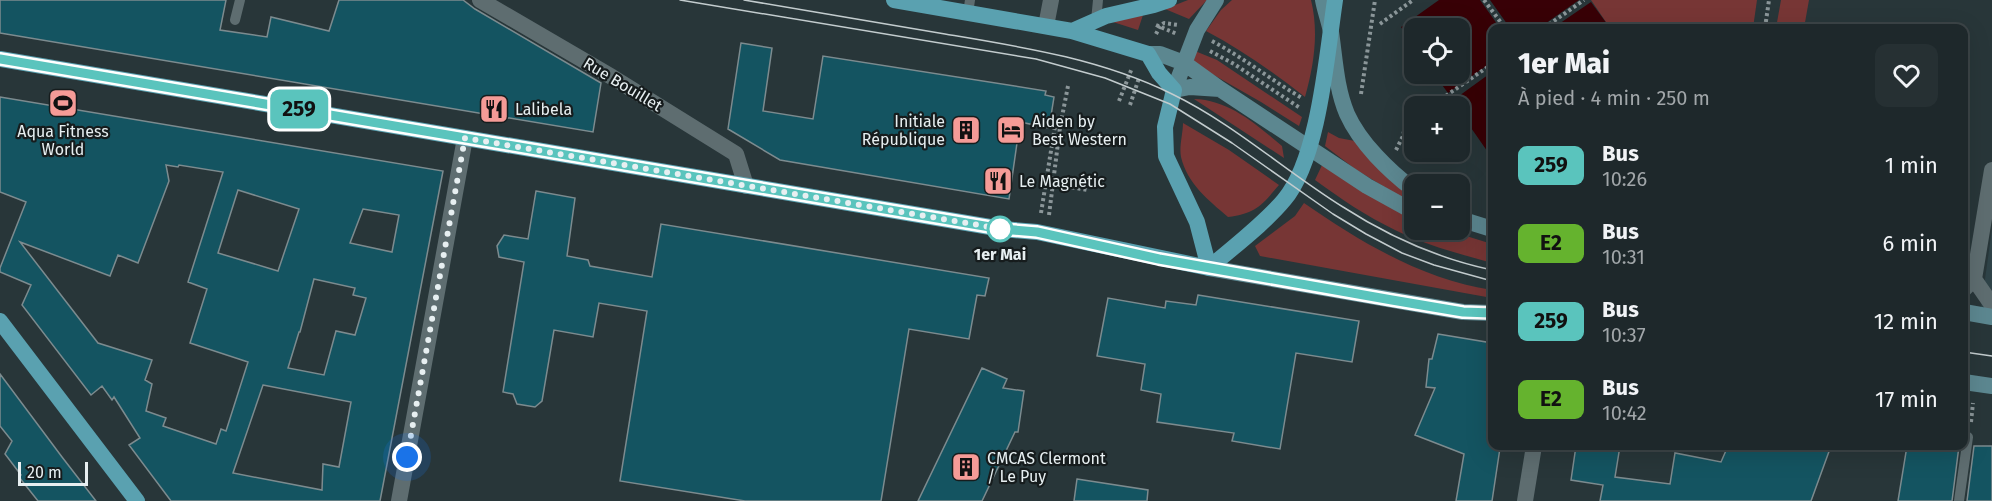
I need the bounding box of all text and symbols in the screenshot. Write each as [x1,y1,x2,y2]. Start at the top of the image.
map controls [1404,18,1470,240]
button: locate [1404,18,1470,84]
button: heart [1875,44,1938,107]
text: 1er Mai [1518,47,1610,80]
street label: Rue Bouillet [580,53,666,116]
text: À pied · 4 min · 250 m [1518,86,1710,110]
sports icon: Aqua Fitness World [47,87,79,119]
line badge: 259 [264,90,334,128]
restaurant icon: Lalibela [478,93,510,125]
text: 259 [282,96,316,122]
button: + [1404,96,1470,162]
place label: Lalibela [515,100,572,119]
place label: Initiale République [862,112,945,149]
place label: Aiden by Best Western [1032,112,1127,149]
building icon: Initiale République [950,114,982,146]
hotel icon: Aiden by Best Western [995,114,1027,146]
place label: Aqua Fitness World [17,122,109,159]
text: Bus [1602,140,1639,167]
text: 259 [1534,152,1568,178]
text: 1 min [1885,152,1938,179]
restaurant icon: Le Magnétic [982,165,1014,197]
text: 10:26 [1602,167,1647,191]
place label: Le Magnétic [1019,172,1105,191]
button: − [1404,174,1470,240]
marker: 1er Mai [987,216,1013,242]
text: Bus [1602,218,1639,245]
text: E2 [1540,230,1562,256]
text: 6 min [1882,230,1938,257]
place label: 1er Mai [974,245,1026,264]
text: 10:31 [1602,245,1645,269]
text: Bus [1602,296,1639,323]
text: 259 [1534,308,1568,334]
text: 12 min [1874,308,1938,335]
text: 10:37 [1602,323,1646,347]
text: Bus [1602,374,1639,401]
text: E2 [1540,386,1562,412]
text: 17 min [1875,386,1938,413]
text: 10:42 [1602,401,1647,425]
your location [392,442,422,472]
place label: CMCAS Clermont / Le Puy [987,449,1106,486]
building icon: CMCAS Clermont / Le Puy [950,451,982,483]
scale bar [18,459,88,486]
text: 20 m [27,463,62,482]

